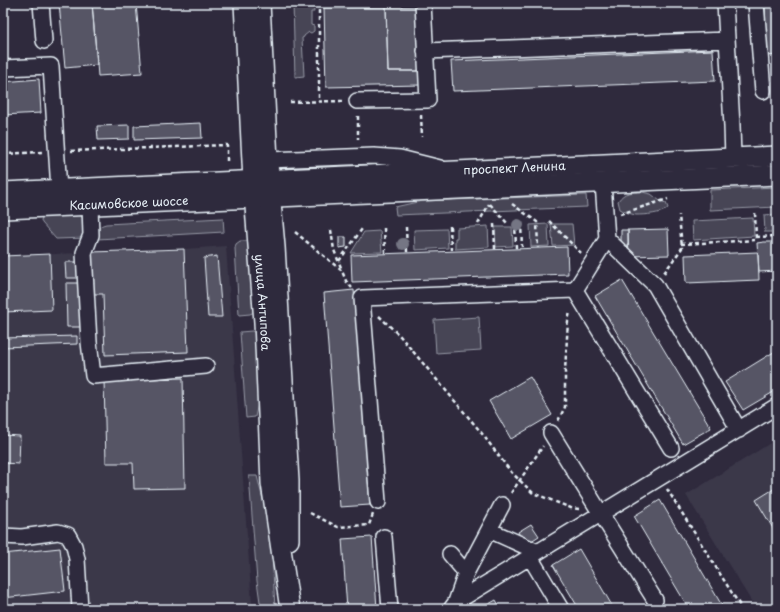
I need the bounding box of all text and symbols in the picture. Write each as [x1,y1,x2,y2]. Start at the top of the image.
street label: проспект Ленина [463,156,566,179]
street label: Касимовское шоссе [69,191,189,214]
street label: улица Антипова [251,253,275,352]

